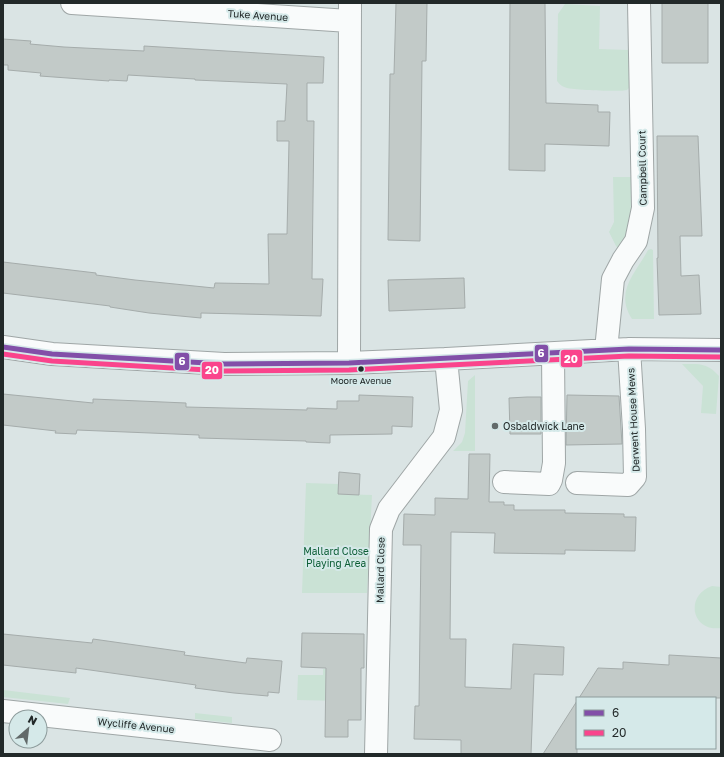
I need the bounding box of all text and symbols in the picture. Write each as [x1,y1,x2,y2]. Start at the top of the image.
street label: Tuke Avenue [227,7,289,23]
street label: Campbell Court [635,130,649,206]
line badge: 6 [534,344,549,363]
text: 6 [538,346,545,359]
line badge: 20 [560,349,583,368]
line badge: 6 [174,352,190,371]
text: 20 [564,352,578,365]
text: 6 [179,354,186,367]
line badge: 20 [201,361,223,380]
text: 20 [205,363,219,376]
marker: Moore Avenue [356,364,366,374]
street label: Derwent House Mews [624,368,642,472]
place label: Moore Avenue [330,375,392,386]
place label: Osbaldwick Lane [503,420,585,432]
marker: Osbaldwick Lane [490,421,500,431]
street label: Mallard Close [373,537,387,603]
park label: Mallard Close Playing Area [303,545,369,569]
legend [576,697,716,749]
text: 6 [612,705,619,720]
north arrow [8,709,48,749]
text: N [26,712,40,727]
street label: Wycliffe Avenue [97,715,175,735]
text: 20 [612,725,626,740]

